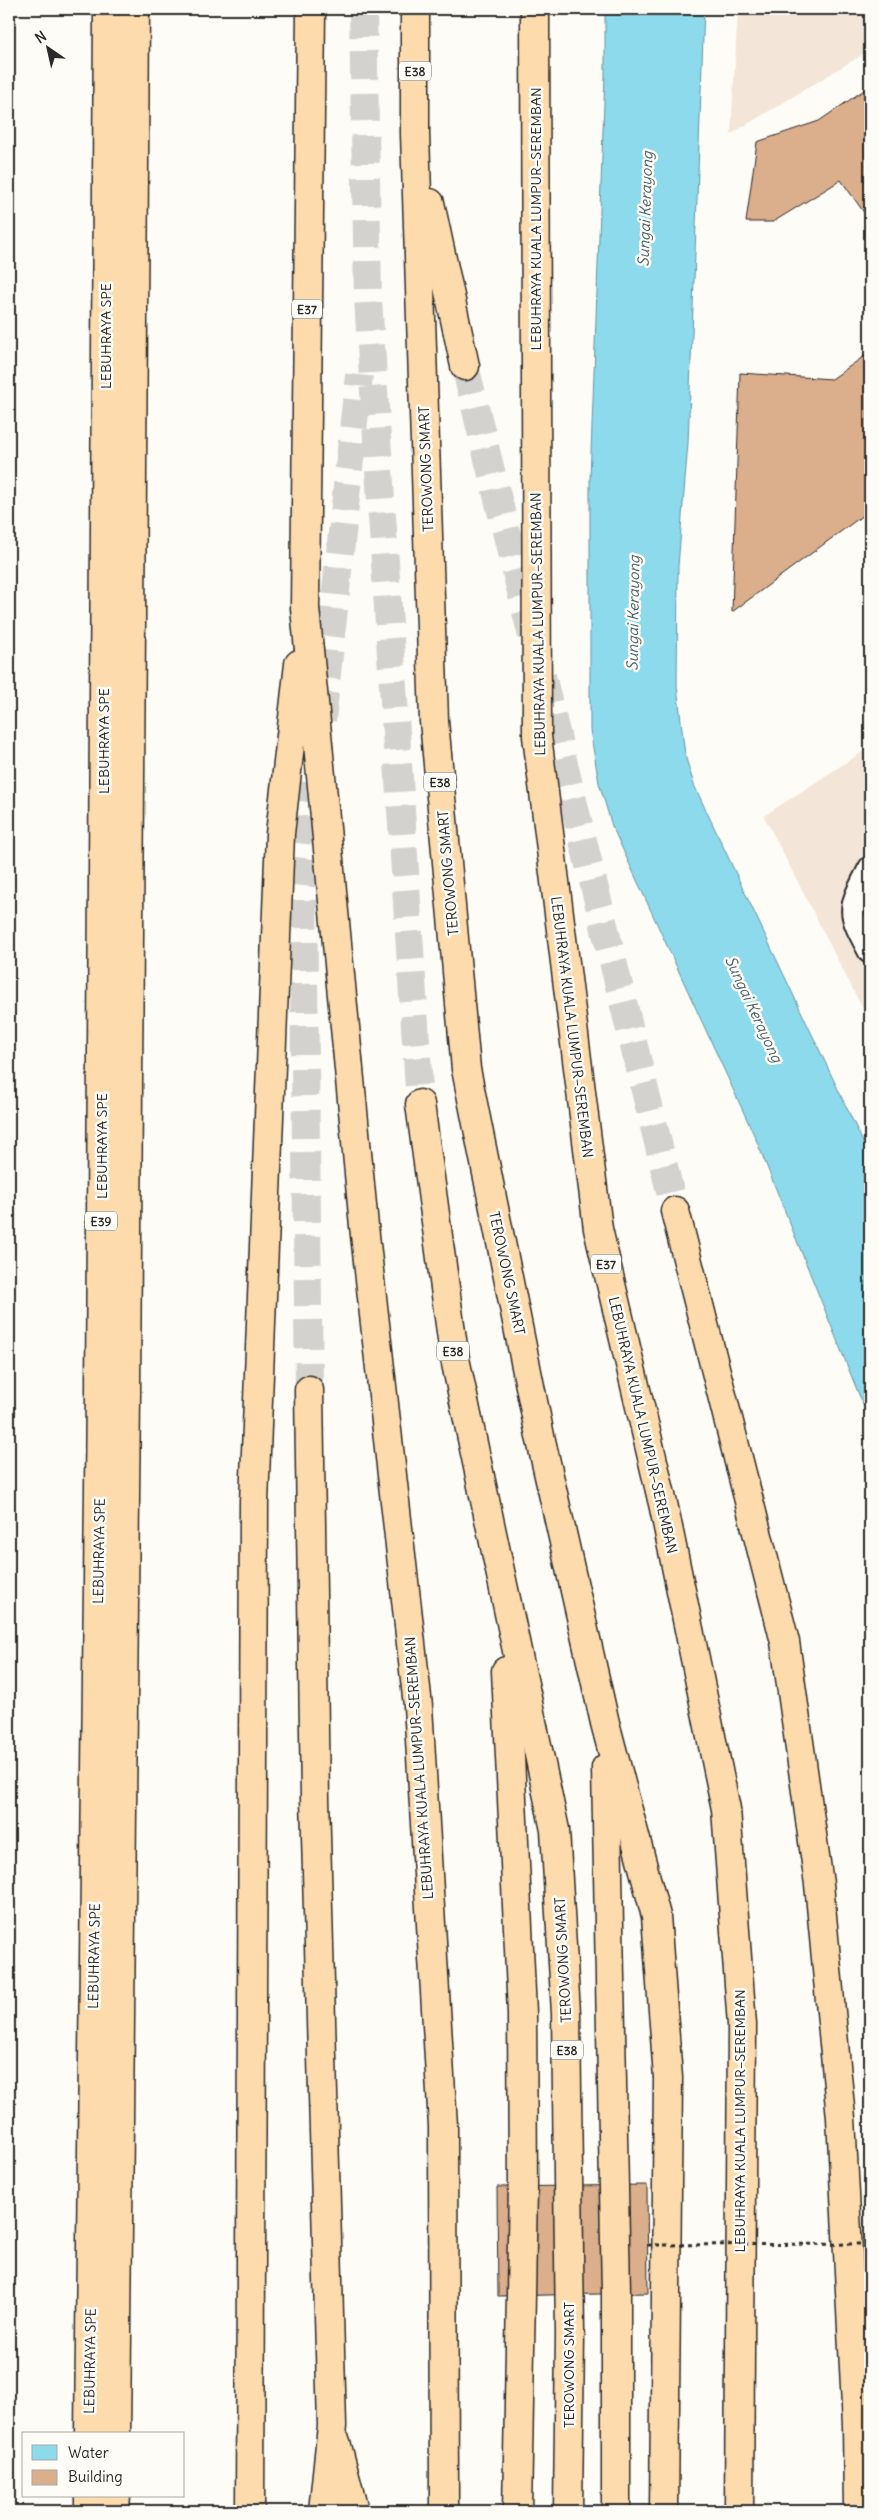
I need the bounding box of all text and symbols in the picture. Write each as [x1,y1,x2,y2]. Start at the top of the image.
north arrow [22,22,72,72]
text: N [32,27,50,47]
road number: E38 [399,61,431,80]
street label: LEBUHRAYA KUALA LUMPUR–SEREMBAN [527,87,545,351]
water label: Sungai Kerayong [633,150,657,267]
street label: LEBUHRAYA SPE [97,283,115,389]
road number: E37 [292,300,322,318]
street label: TEROWONG SMART [415,406,437,532]
street label: LEBUHRAYA KUALA LUMPUR–SEREMBAN [527,492,549,756]
water label: Sungai Kerayong [622,554,644,671]
street label: LEBUHRAYA SPE [95,688,113,794]
road number: E38 [424,772,456,792]
street label: TEROWONG SMART [434,810,462,936]
street label: LEBUHRAYA KUALA LUMPUR–SEREMBAN [547,895,597,1159]
water label: Sungai Kerayong [721,953,788,1067]
street label: LEBUHRAYA SPE [93,1093,111,1199]
street label: TEROWONG SMART [485,1210,529,1336]
road number: E39 [85,1212,117,1230]
road number: E37 [591,1254,621,1274]
street label: LEBUHRAYA KUALA LUMPUR–SEREMBAN [605,1295,681,1555]
road number: E38 [437,1342,469,1360]
street label: LEBUHRAYA SPE [89,1498,109,1604]
street label: LEBUHRAYA KUALA LUMPUR–SEREMBAN [401,1636,437,1900]
street label: TEROWONG SMART [551,1897,575,2023]
street label: LEBUHRAYA SPE [84,1903,104,2009]
street label: LEBUHRAYA KUALA LUMPUR–SEREMBAN [731,1989,749,2253]
road number: E38 [551,2040,583,2060]
street label: TEROWONG SMART [560,2302,578,2428]
street label: LEBUHRAYA SPE [80,2308,100,2414]
legend [22,2432,185,2498]
text: Water [68,2443,109,2462]
text: Building [68,2467,123,2486]

